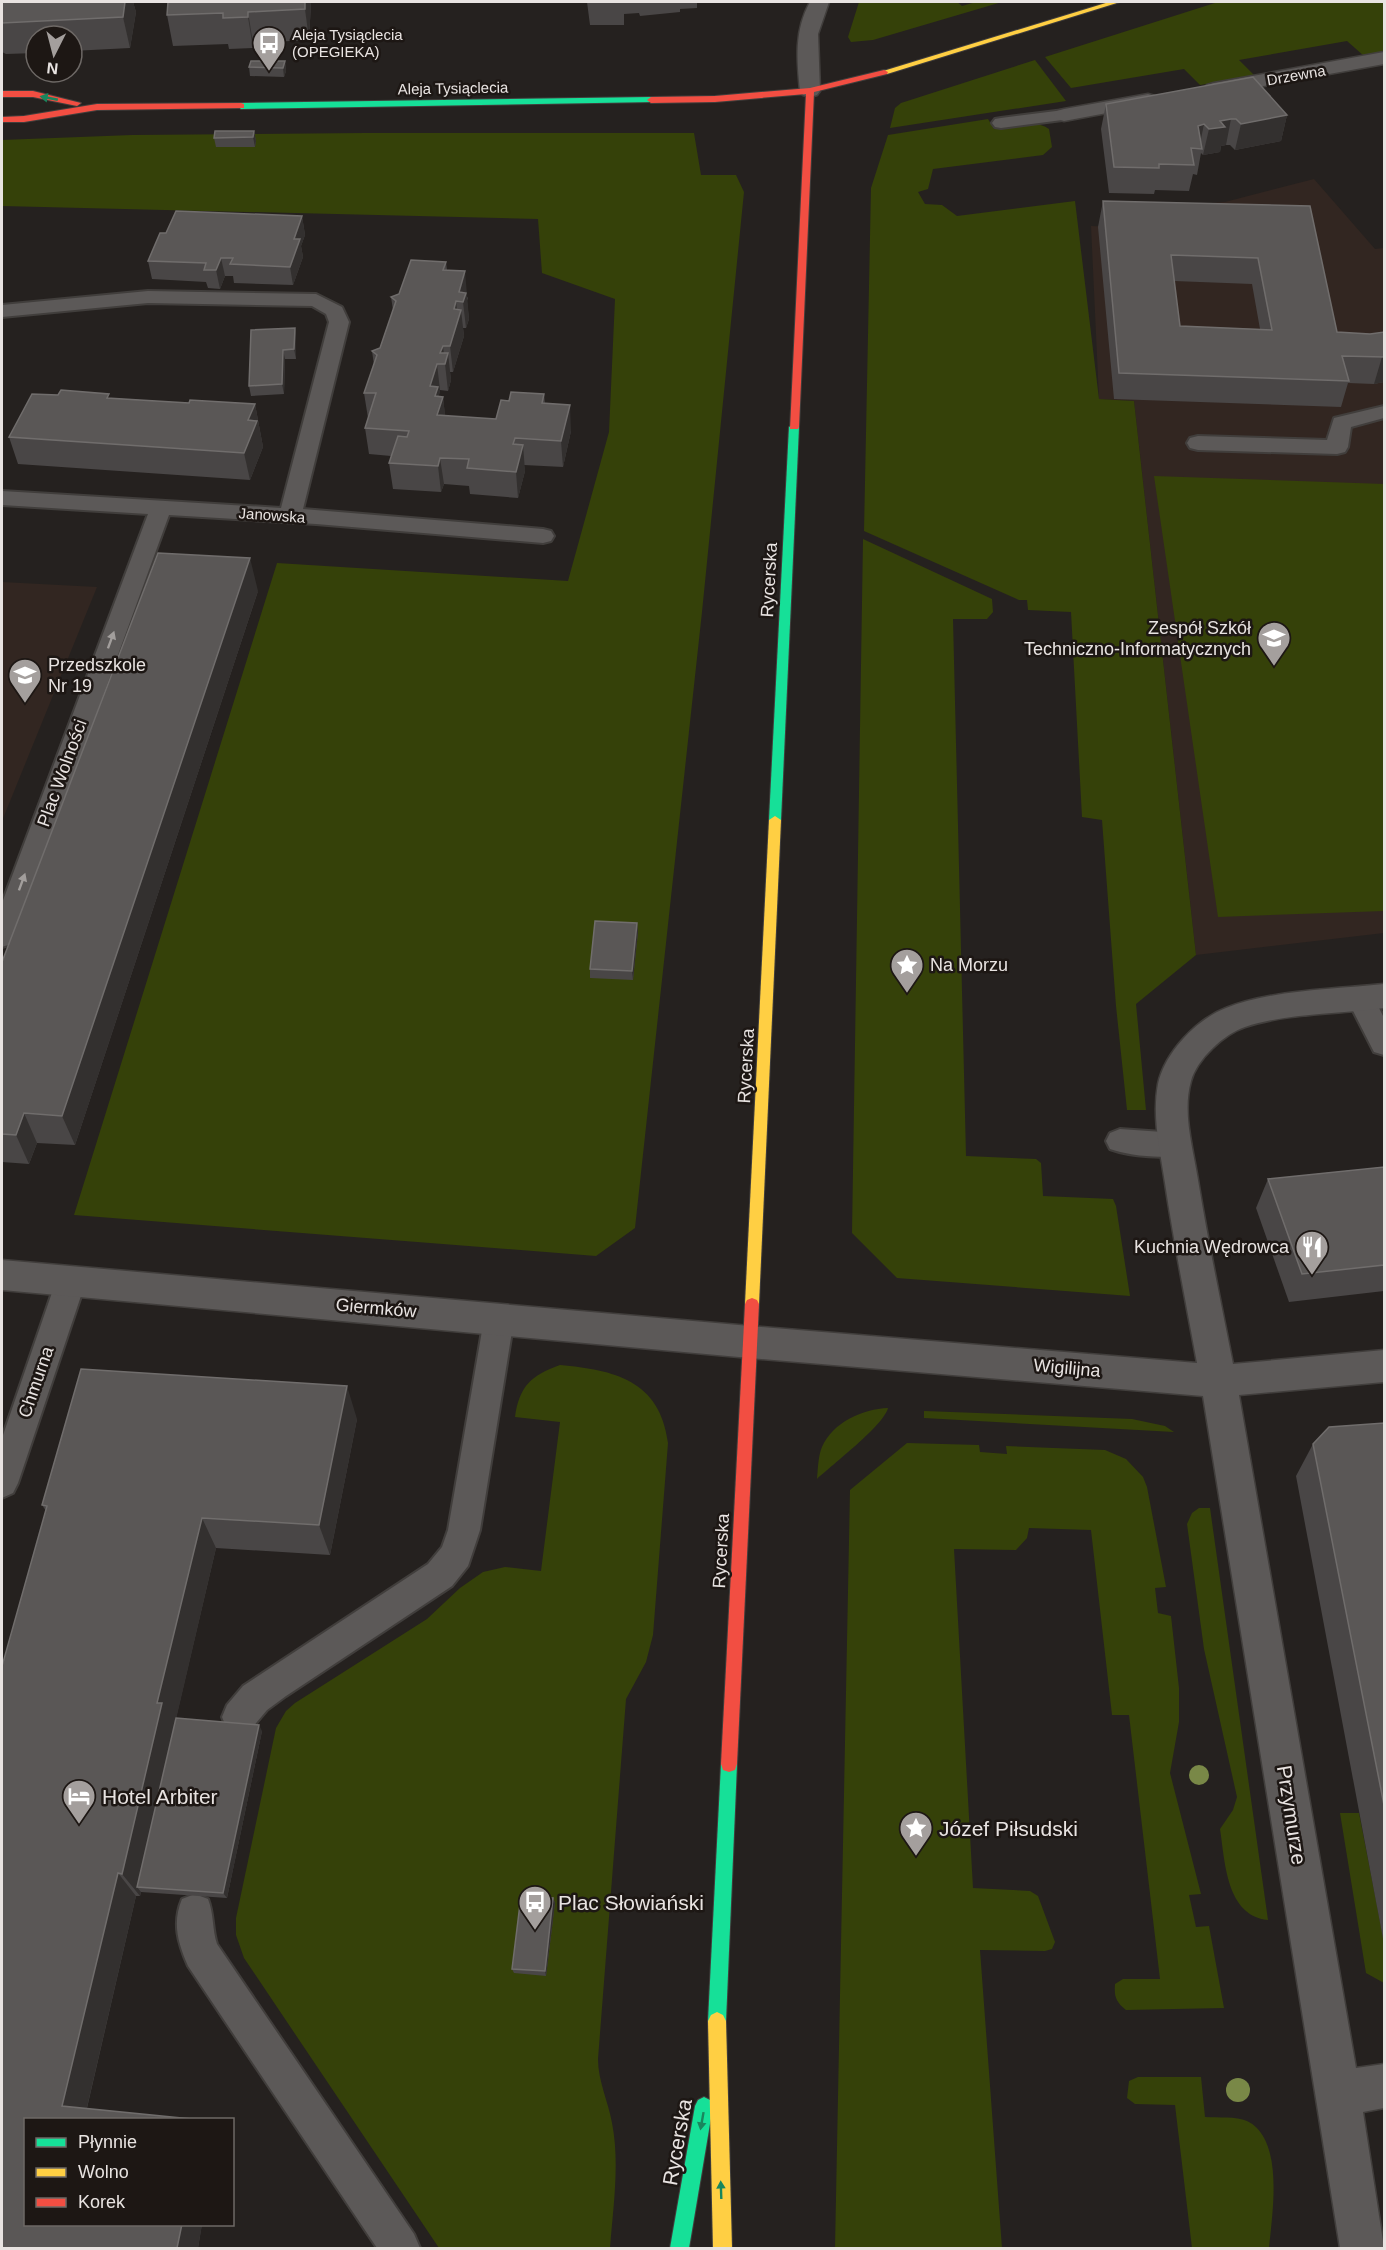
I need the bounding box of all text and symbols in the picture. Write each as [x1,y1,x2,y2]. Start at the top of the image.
north arrow [24,24,84,84]
bus stop icon: Aleja Tysiąclecia (OPEGIEKA) [251,25,287,72]
place label: Aleja Tysiąclecia (OPEGIEKA) [292,26,403,60]
text: N [46,59,59,77]
street label: Drzewna [1265,61,1327,89]
street label: Aleja Tysiąclecia [398,79,509,97]
one-way arrow [40,92,59,102]
street label: Janowska [238,504,307,526]
street label: Rycerska [757,541,781,618]
place label: Zespół Szkół Techniczno-Informatycznych [1024,618,1251,659]
school or university icon: Zespół Szkół Techniczno-Informatycznych [1256,620,1292,667]
one-way arrow [107,631,117,649]
place label: Przedszkole Nr 19 [48,655,146,696]
school or university icon: Przedszkole Nr 19 [7,657,43,704]
street label: Plac Wolności [33,717,91,829]
one-way arrow [17,873,27,891]
place icon: Na Morzu [889,947,925,994]
place label: Na Morzu [930,955,1008,975]
street label: Rycerska [734,1027,758,1104]
restaurant icon: Kuchnia Wędrowca [1294,1229,1330,1276]
place label: Kuchnia Wędrowca [1134,1237,1290,1257]
street label: Giermków [335,1295,418,1322]
street label: Chmurna [14,1343,58,1420]
street label: Wigilijna [1033,1355,1102,1381]
street label: Rycerska [709,1512,733,1589]
street label: Przymurze [1273,1764,1311,1866]
hotel icon: Hotel Arbiter [61,1778,97,1825]
place label: Hotel Arbiter [102,1785,218,1808]
place icon: Józef Piłsudski [898,1810,934,1857]
place label: Józef Piłsudski [939,1817,1078,1840]
bus stop icon: Plac Słowiański [517,1884,553,1931]
place label: Plac Słowiański [558,1891,704,1914]
street label: Rycerska [658,2097,696,2187]
one-way arrow [697,2111,706,2130]
legend [24,2118,234,2226]
text: Płynnie [78,2132,137,2152]
text: Wolno [78,2162,129,2182]
one-way arrow [716,2181,725,2200]
text: Korek [78,2192,126,2212]

